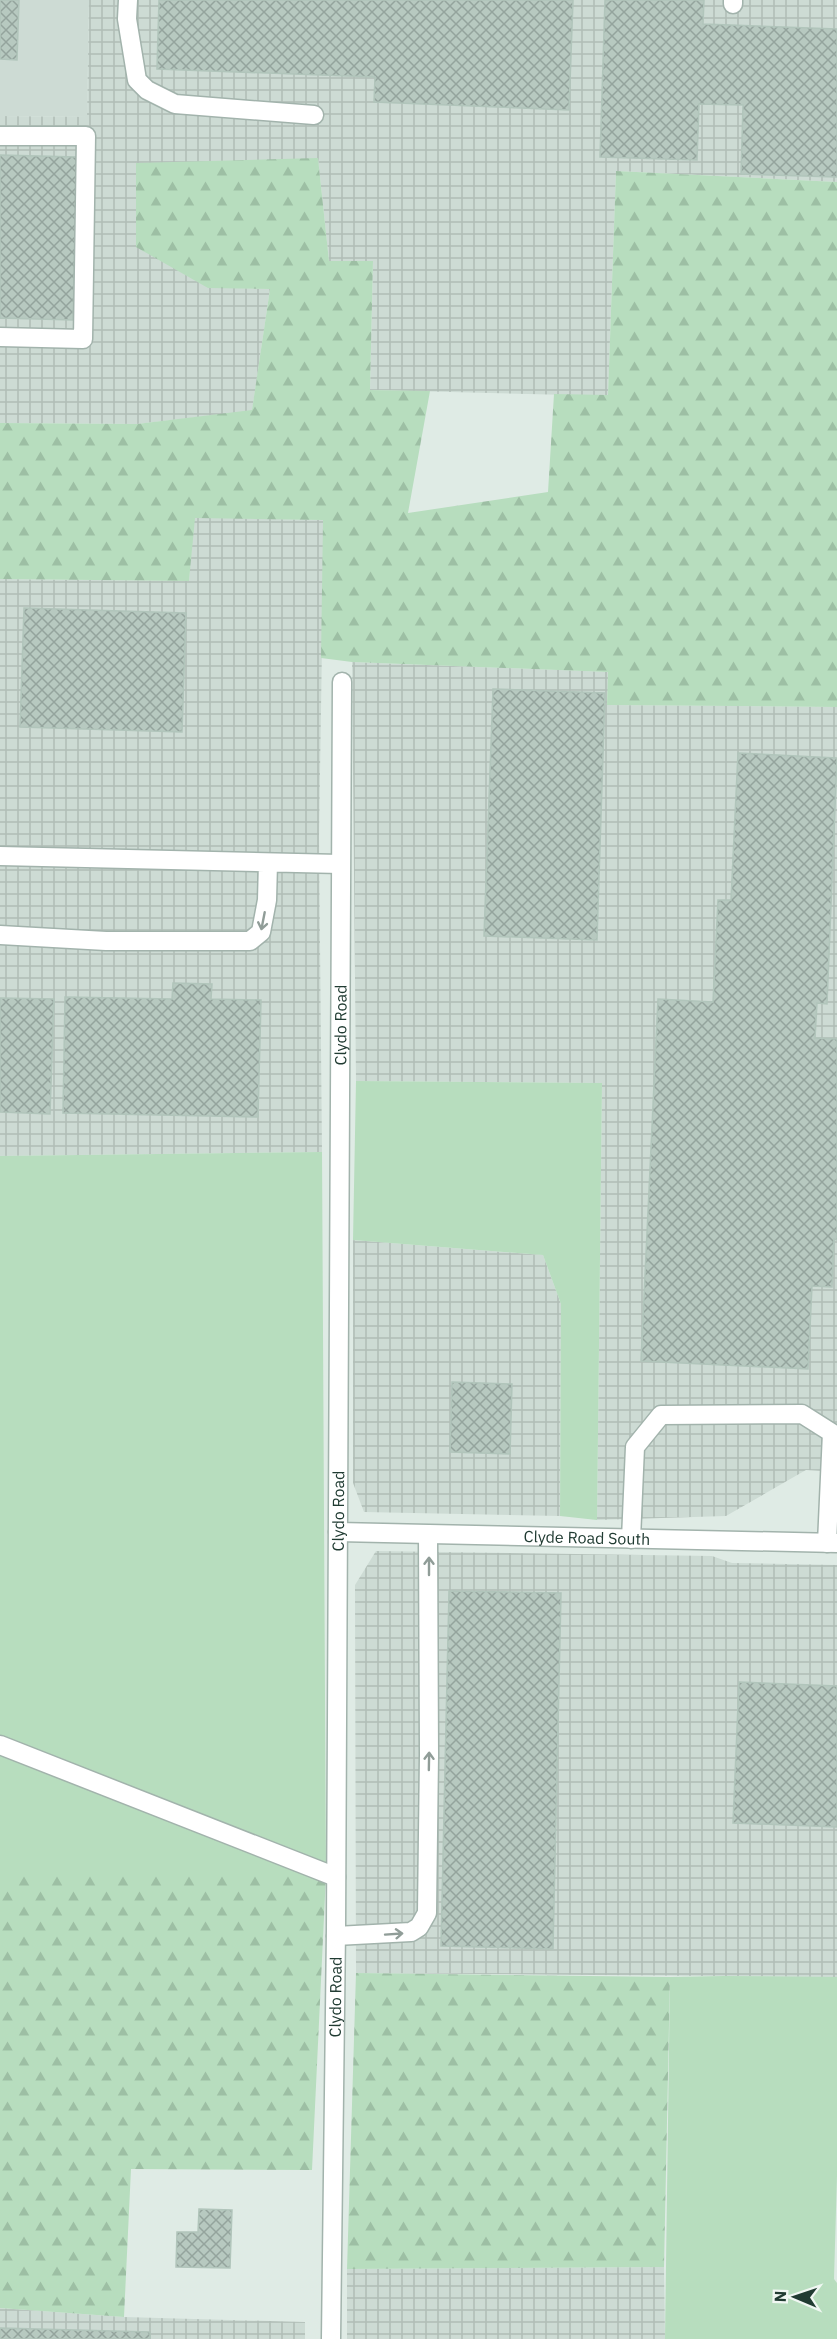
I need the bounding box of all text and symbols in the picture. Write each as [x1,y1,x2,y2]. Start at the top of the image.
one-way arrow [257,910,268,930]
street label: Clydo Road [330,985,351,1066]
street label: Clydo Road [328,1471,348,1552]
street label: Clyde Road South [523,1526,650,1549]
one-way arrow [423,1556,434,1576]
one-way arrow [423,1751,435,1771]
one-way arrow [384,1928,404,1939]
street label: Clydo Road [325,1956,346,2038]
north arrow [765,2267,825,2327]
text: N [770,2290,790,2303]

